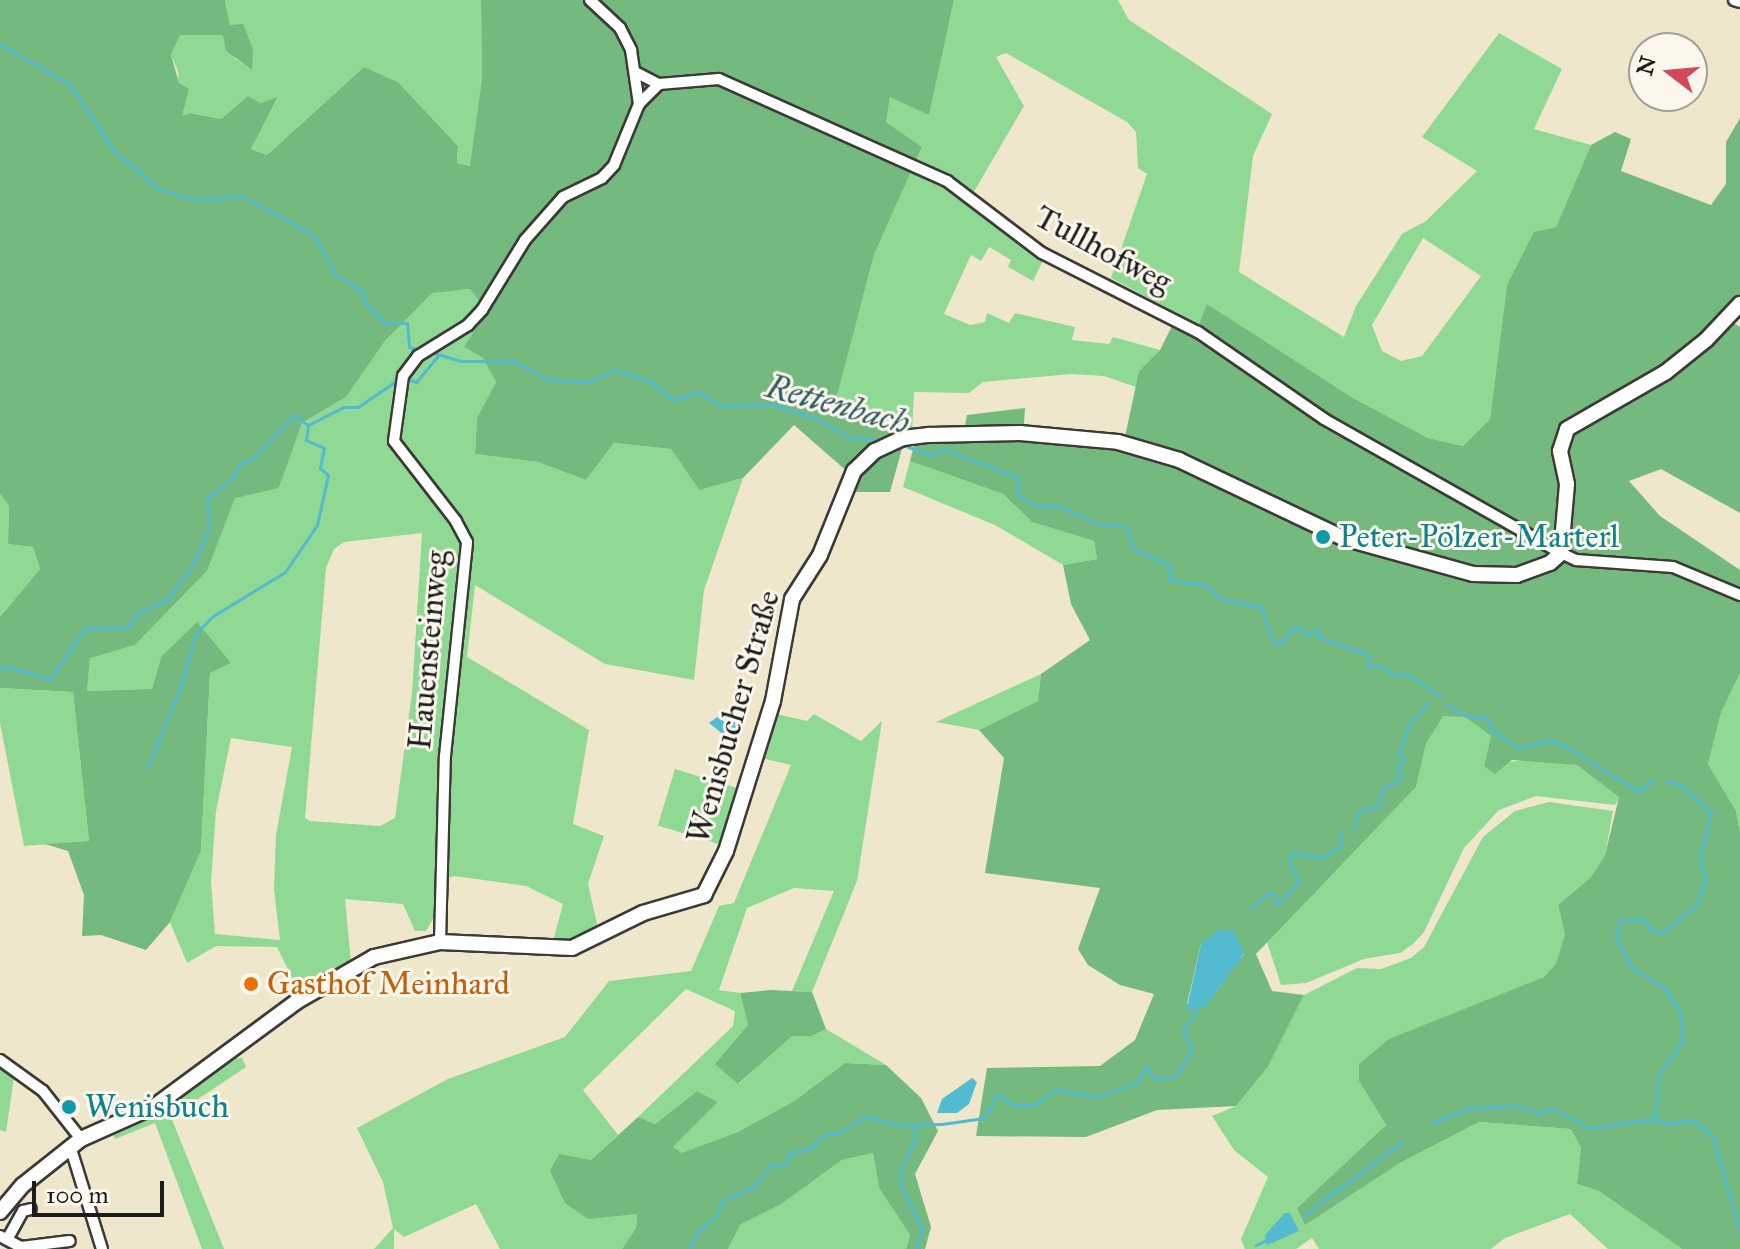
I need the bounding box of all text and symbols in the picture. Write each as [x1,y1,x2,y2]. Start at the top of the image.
north arrow [1628,32,1708,112]
text: N [1631,53,1662,79]
street label: Tullhofweg [1028,198,1178,302]
water label: Rettenbach [762,365,914,443]
place label: Peter-Pölzer-Marterl [1339,518,1619,556]
marker: Peter-Pölzer-Marterl [1314,528,1332,546]
street label: Hauensteinweg [401,549,457,751]
street label: Wenisbucher Straße [680,586,788,848]
place label: Gasthof Meinhard [267,965,510,1003]
marker: Gasthof Meinhard [242,975,260,993]
place label: Wenisbuch [85,1088,229,1126]
marker: Wenisbuch [60,1098,78,1116]
scale bar [36,1165,168,1215]
text: 100 m [46,1180,109,1210]

